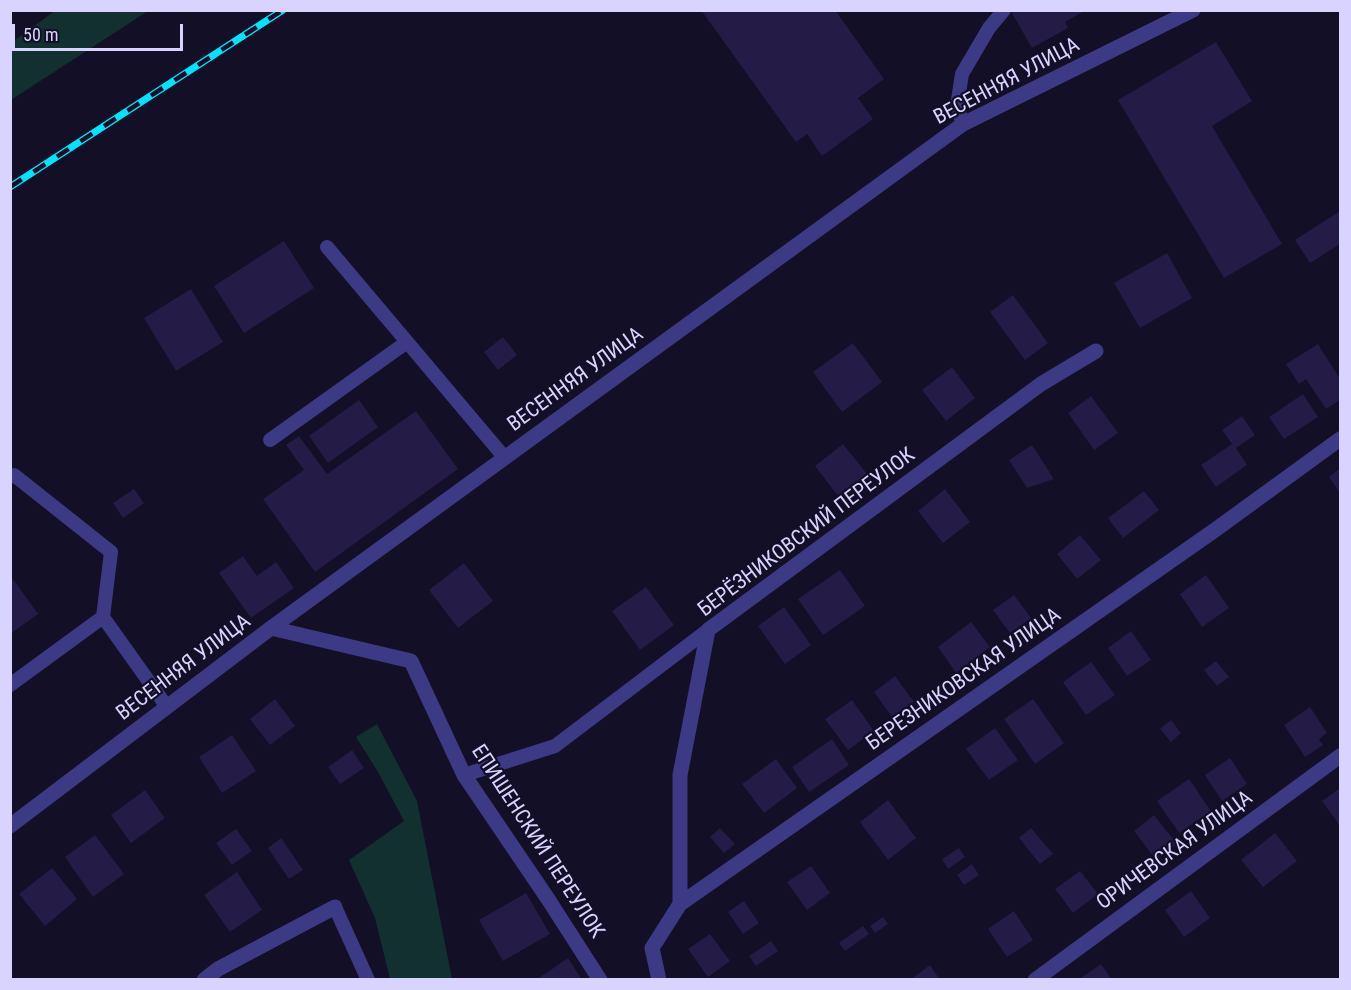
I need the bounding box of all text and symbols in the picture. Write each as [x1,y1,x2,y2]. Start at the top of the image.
scale bar [15,12,186,50]
text: 50 m [23,24,58,45]
street label: ВЕСЕННЯЯ УЛИЦА [930,33,1084,131]
street label: ВЕСЕННЯЯ УЛИЦА [503,322,649,438]
street label: БЕРЁЗНИКОВСКИЙ ПЕРЕУЛОК [694,443,920,623]
street label: БЕРЕЗНИКОВСКАЯ УЛИЦА [862,603,1066,757]
street label: ВЕСЕННЯЯ УЛИЦА [112,609,256,727]
street label: ЕПИШЕНСКИЙ ПЕРЕУЛОК [465,741,609,943]
street label: ОРИЧЕВСКАЯ УЛИЦА [1092,786,1258,916]

